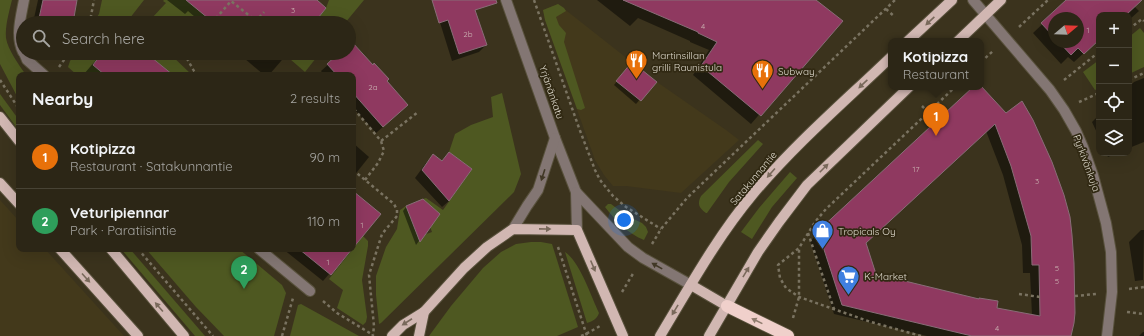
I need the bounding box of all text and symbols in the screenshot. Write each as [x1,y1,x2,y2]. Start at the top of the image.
house number: 3 [291,5,295,15]
north arrow [1048,12,1084,48]
map controls [1096,12,1132,156]
button: + [1096,12,1132,48]
search box [16,16,356,60]
one-way arrow [925,16,935,25]
house number: 4 [701,21,705,31]
house number: 1 [1087,25,1090,35]
icon: search [30,27,52,49]
text: Search here [62,29,145,48]
house number: 2b [463,29,473,39]
popup [888,38,984,90]
text: Kotipizza [903,47,968,66]
restaurant icon: Martinsillan grilli Raunistula [624,48,650,81]
button: − [1096,48,1132,84]
place label: Martinsillan grilli Raunistula [652,49,722,74]
restaurant icon: Subway [750,58,776,91]
street label: Yrjänänkatu [536,64,567,121]
place label: Subway [778,65,815,78]
text: Restaurant [903,66,969,82]
one-way arrow [858,79,867,88]
house number: 2a [368,82,378,92]
button: locate [1096,84,1132,120]
text: Nearby [32,88,93,109]
text: 2 results [290,90,340,106]
pin: 1 [923,103,949,136]
button: layers [1096,120,1132,156]
street label: Pyrkivänkuja [1070,133,1103,194]
text: Kotipizza [70,139,135,158]
street label: Satakunnantie [727,148,780,208]
text: 1 [42,149,48,165]
text: 90 m [310,149,340,165]
text: Restaurant · Satakunnantie [70,158,233,174]
one-way arrow [819,163,829,173]
house number: 17 [912,164,920,174]
one-way arrow [767,168,776,179]
one-way arrow [540,170,546,182]
house number: 3 [1035,176,1039,186]
text: Veturipiennar [70,203,169,222]
your location [614,210,634,230]
text: 2 [41,213,49,229]
text: 110 m [307,213,340,229]
shop icon: Tropicals Oy [809,218,835,251]
house number: 1 [361,220,364,230]
text: Park · Paratiisintie [70,222,176,238]
place label: Tropicals Oy [838,225,896,238]
one-way arrow [539,226,551,233]
pin: 2 [231,256,257,289]
house number: 1 [327,257,330,267]
one-way arrow [590,260,596,272]
one-way arrow [651,262,663,269]
supermarket icon: K-Market [836,263,862,296]
house number: 5 [1055,263,1059,273]
one-way arrow [742,267,750,277]
place label: K-Market [864,270,908,283]
one-way arrow [81,273,91,283]
house number: 5 [1055,276,1059,286]
one-way arrow [154,301,163,312]
one-way arrow [672,304,679,316]
one-way arrow [751,318,763,324]
one-way arrow [401,319,413,326]
house number: 4 [995,323,999,333]

